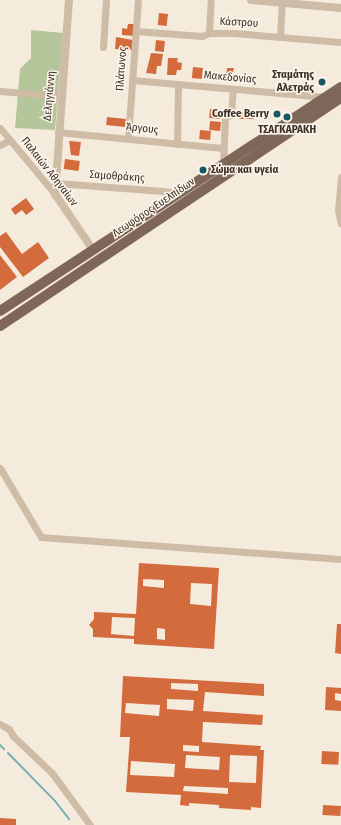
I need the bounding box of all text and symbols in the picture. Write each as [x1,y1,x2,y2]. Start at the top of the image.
street label: Κάστρου [219,15,259,31]
street label: Πλάτωνος [114,46,130,92]
street label: Μακεδονίας [203,69,257,87]
place label: Σταμάτης Αλετράς [272,69,314,95]
street label: Δεληγιάννη [41,70,59,122]
marker: Σταμάτης Αλετράς [317,77,327,87]
place label: Coffee Berry [212,107,269,121]
marker: Coffee Berry [272,109,282,119]
marker: ΤΣΑΓΚΑΡΑΚΗ [282,112,292,122]
street label: Άργους [125,121,159,137]
place label: ΤΣΑΓΚΑΡΑΚΗ [258,123,316,137]
street label: Παλαιών Αθηναίων [18,135,80,209]
place label: Σώμα και υγεία [211,163,278,177]
marker: Σώμα και υγεία [198,165,208,175]
street label: Σαμοθράκης [89,168,145,186]
street label: Λεωφόρος Ευελπίδων [110,175,198,241]

